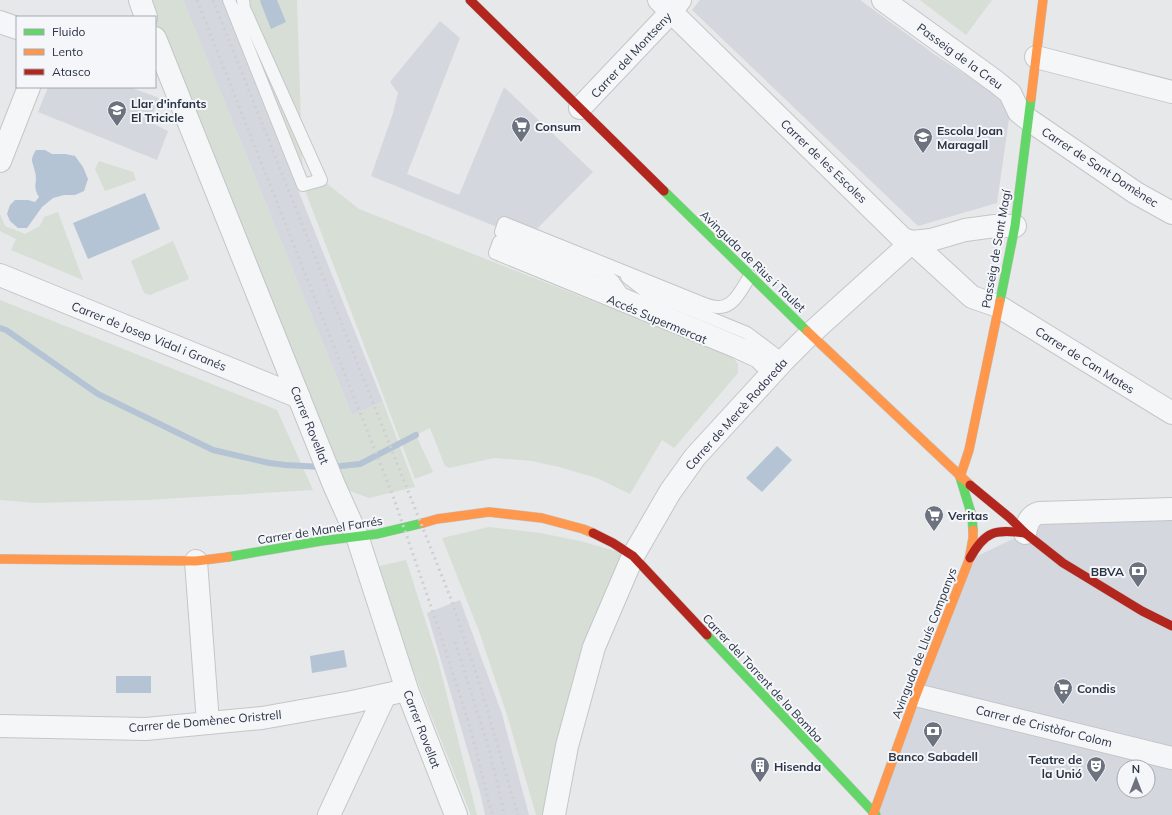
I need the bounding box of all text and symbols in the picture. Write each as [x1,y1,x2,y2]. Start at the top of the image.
street label: Carrer del Montseny [587,9,675,101]
legend [16,16,156,88]
street label: Passeig de la Creu [914,20,1006,92]
text: Fluido [52,24,86,39]
text: Lento [52,44,83,59]
text: Atasco [52,64,91,79]
place label: Llar d'infants El Tricicle [131,96,207,125]
school or university icon: Llar d'infants El Tricicle [106,99,128,127]
supermarket icon: Consum [510,115,532,143]
street label: Carrer de les Escoles [778,116,870,206]
place label: Consum [535,119,581,134]
place label: Escola Joan Maragall [937,123,1003,152]
street label: Carrer de Sant Domènec [1039,124,1161,210]
school or university icon: Escola Joan Maragall [912,126,934,154]
street label: Passeig de Sant Magí [978,188,1014,309]
street label: Avinguda de Rius i Taulet [697,207,809,315]
street label: Accés Supermercat [605,291,709,347]
street label: Carrer de Josep Vidal i Granés [69,298,229,374]
street label: Carrer de Can Mates [1033,323,1137,397]
street label: Carrer de Mercè Rodoreda [682,355,790,473]
street label: Carrer Rovellat [288,384,332,466]
supermarket icon: Veritas [923,504,945,532]
place label: Veritas [947,508,988,523]
street label: Carrer de Manel Farrés [256,513,384,547]
bank icon: BBVA [1127,560,1149,588]
place label: BBVA [1091,564,1124,579]
street label: Avinguda de Lluís Companys [888,565,960,721]
street label: Carrer del Torrent de la Bomba [699,611,827,745]
supermarket icon: Condis [1052,677,1074,705]
place label: Condis [1077,681,1116,696]
street label: Carrer Rovellat [400,688,444,770]
street label: Carrer de Cristòfor Colom [974,702,1114,750]
street label: Carrer de Domènec Oristrell [128,707,282,735]
bank icon: Banco Sabadell [922,720,944,748]
place label: Banco Sabadell [888,749,978,764]
place label: Teatre de la Unió [1028,752,1082,781]
building icon: Hisenda [749,755,771,783]
theatre icon: Teatre de la Unió [1085,755,1107,783]
place label: Hisenda [774,759,821,774]
north arrow [1116,759,1156,799]
text: N [1132,762,1140,776]

